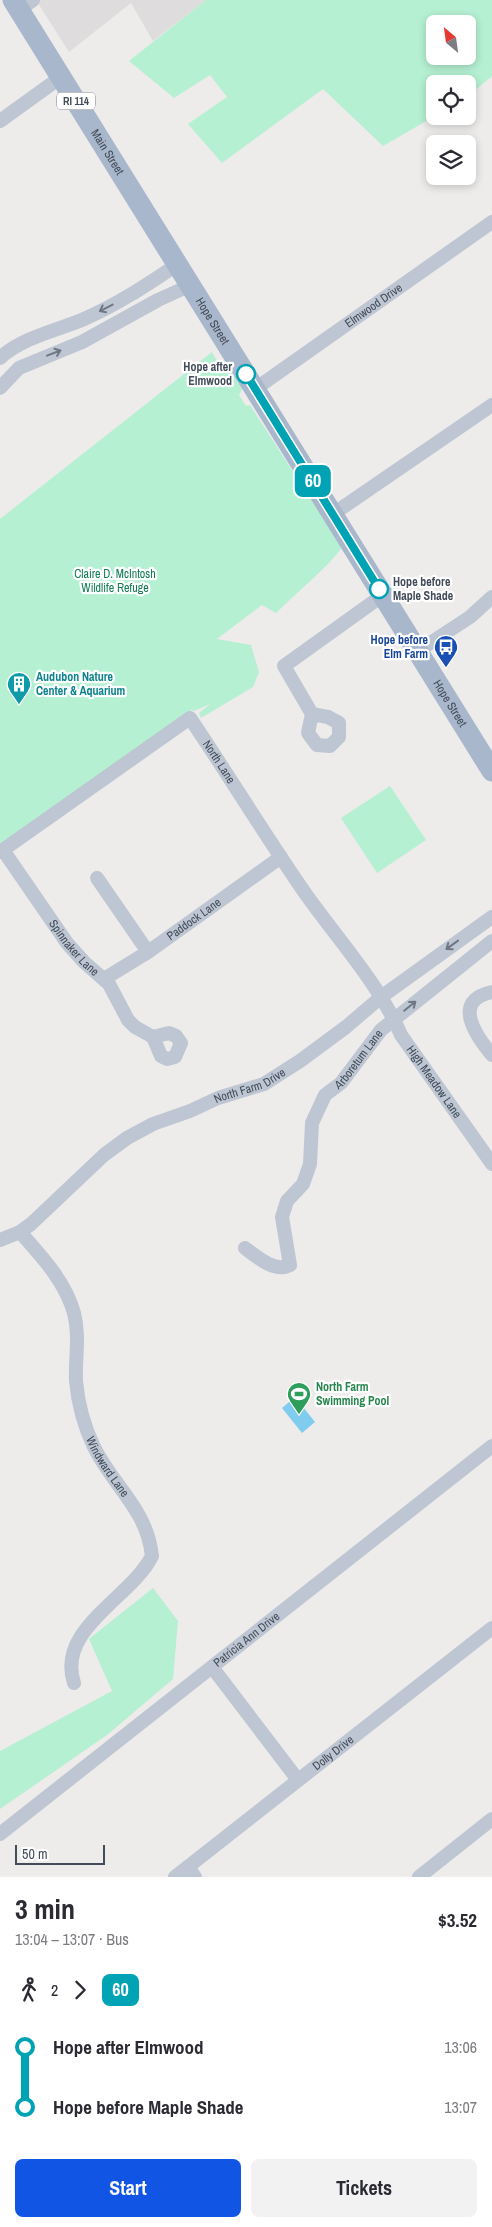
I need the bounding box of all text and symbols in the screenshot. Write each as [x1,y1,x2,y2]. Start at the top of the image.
north arrow [426,15,476,65]
map controls [426,15,476,185]
button: locate [426,75,476,125]
road number: RI 114 [57,92,95,110]
street label: Main Street [87,126,128,178]
button: layers [426,135,476,185]
street label: Elmwood Drive [342,280,405,331]
street label: Hope Street [192,295,233,348]
one-way arrow [99,303,114,313]
one-way arrow [46,348,61,357]
place label: Hope after Elmwood [183,359,232,389]
marker: Hope after Elmwood [236,364,256,384]
line badge: 60 [290,465,336,497]
text: 60 [305,468,321,493]
park label: Claire D. McIntosh Wildlife Refuge [74,566,156,596]
place label: Hope before Maple Shade [393,574,454,604]
marker: Hope before Maple Shade [369,579,389,599]
place label: Hope before Elm Farm [371,632,429,662]
bus stop icon: Hope before Elm Farm [433,634,459,668]
place label: Audubon Nature Center & Aquarium [36,669,126,699]
building icon: Audubon Nature Center & Aquarium [6,671,32,705]
street label: Hope Street [429,677,471,730]
street label: North Lane [199,737,239,787]
street label: Paddock Lane [164,894,224,944]
street label: Spinnaker Lane [45,916,102,980]
one-way arrow [445,940,459,950]
one-way arrow [403,1000,416,1011]
street label: Arboretum Lane [331,1027,386,1094]
street label: High Meadow Lane [403,1042,465,1121]
street label: North Farm Drive [211,1064,288,1107]
place label: North Farm Swimming Pool [316,1379,390,1409]
sports icon: North Farm Swimming Pool [286,1381,312,1415]
street label: Windward Lane [82,1434,133,1500]
street label: Patricia Ann Drive [210,1608,283,1671]
street label: Dolly Drive [309,1732,357,1774]
scale bar [15,1842,105,1865]
text: 50 m [22,1845,48,1863]
text: 3 min [15,1890,75,1928]
text: $3.52 [438,1907,477,1933]
text: 13:04 – 13:07 · Bus [15,1928,129,1950]
icon: walk [15,1976,43,2004]
icon: forward [66,1976,94,2004]
text: 60 [112,1977,129,2002]
text: 2 [51,1979,58,2001]
text: Hope after Elmwood [53,2034,204,2060]
text: 13:06 [444,2036,477,2058]
text: Hope before Maple Shade [53,2094,243,2120]
text: 13:07 [444,2096,477,2118]
button: Start [15,2159,241,2217]
button: Tickets [251,2159,477,2217]

